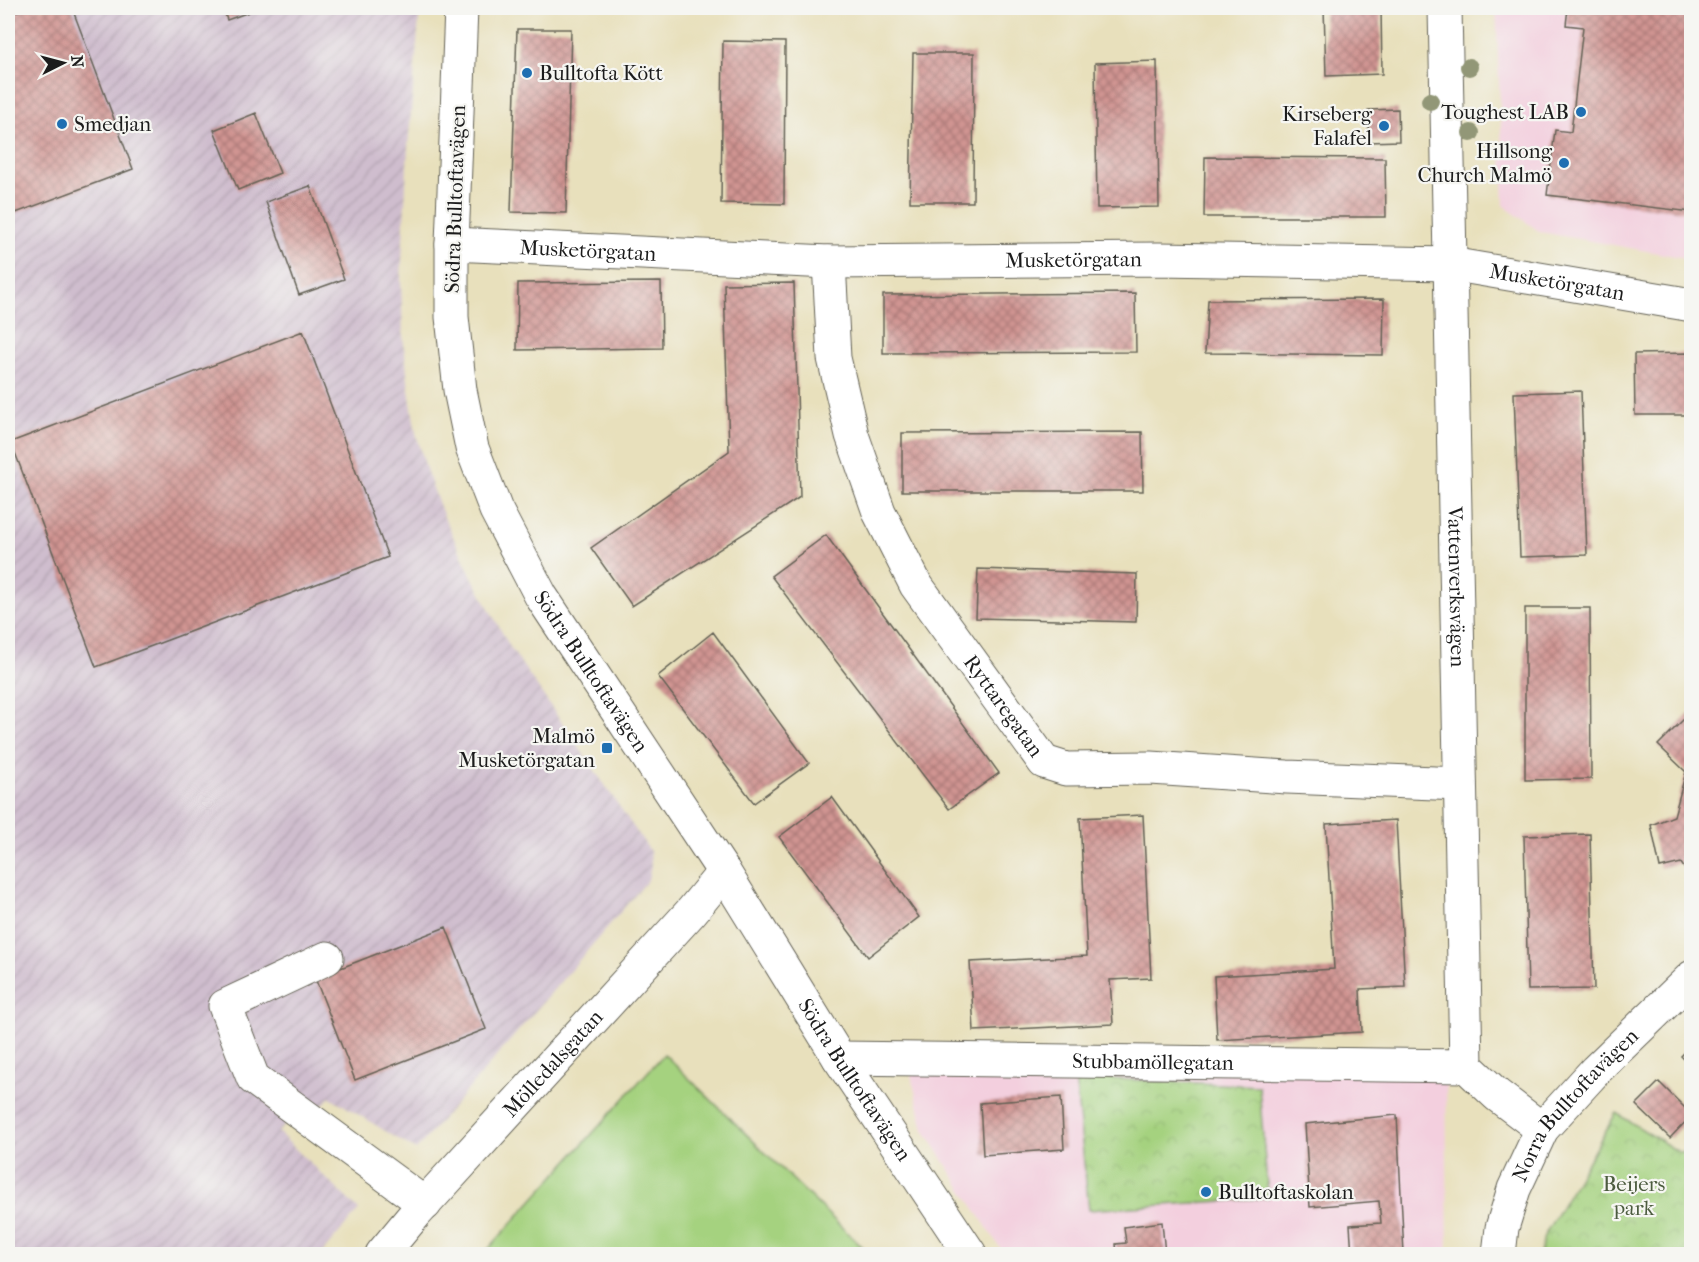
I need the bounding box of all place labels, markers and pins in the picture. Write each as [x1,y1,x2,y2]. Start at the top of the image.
place label: Bulltofta Kött [539,61,664,85]
marker: Bulltofta Kött [520,66,534,80]
place label: Toughest LAB [1441,100,1569,124]
place label: Kirseberg Falafel [1282,102,1373,150]
marker: Toughest LAB [1574,105,1588,119]
place label: Smedjan [74,112,151,136]
marker: Smedjan [55,117,69,131]
marker: Kirseberg Falafel [1377,119,1391,133]
place label: Hillsong Church Malmö [1417,139,1553,187]
marker: Hillsong Church Malmö [1557,156,1571,170]
place label: Malmö Musketörgatan [458,724,595,772]
marker: Malmö Musketörgatan [600,741,614,755]
place label: Bulltoftaskolan [1218,1180,1354,1204]
marker: Bulltoftaskolan [1199,1185,1213,1199]

